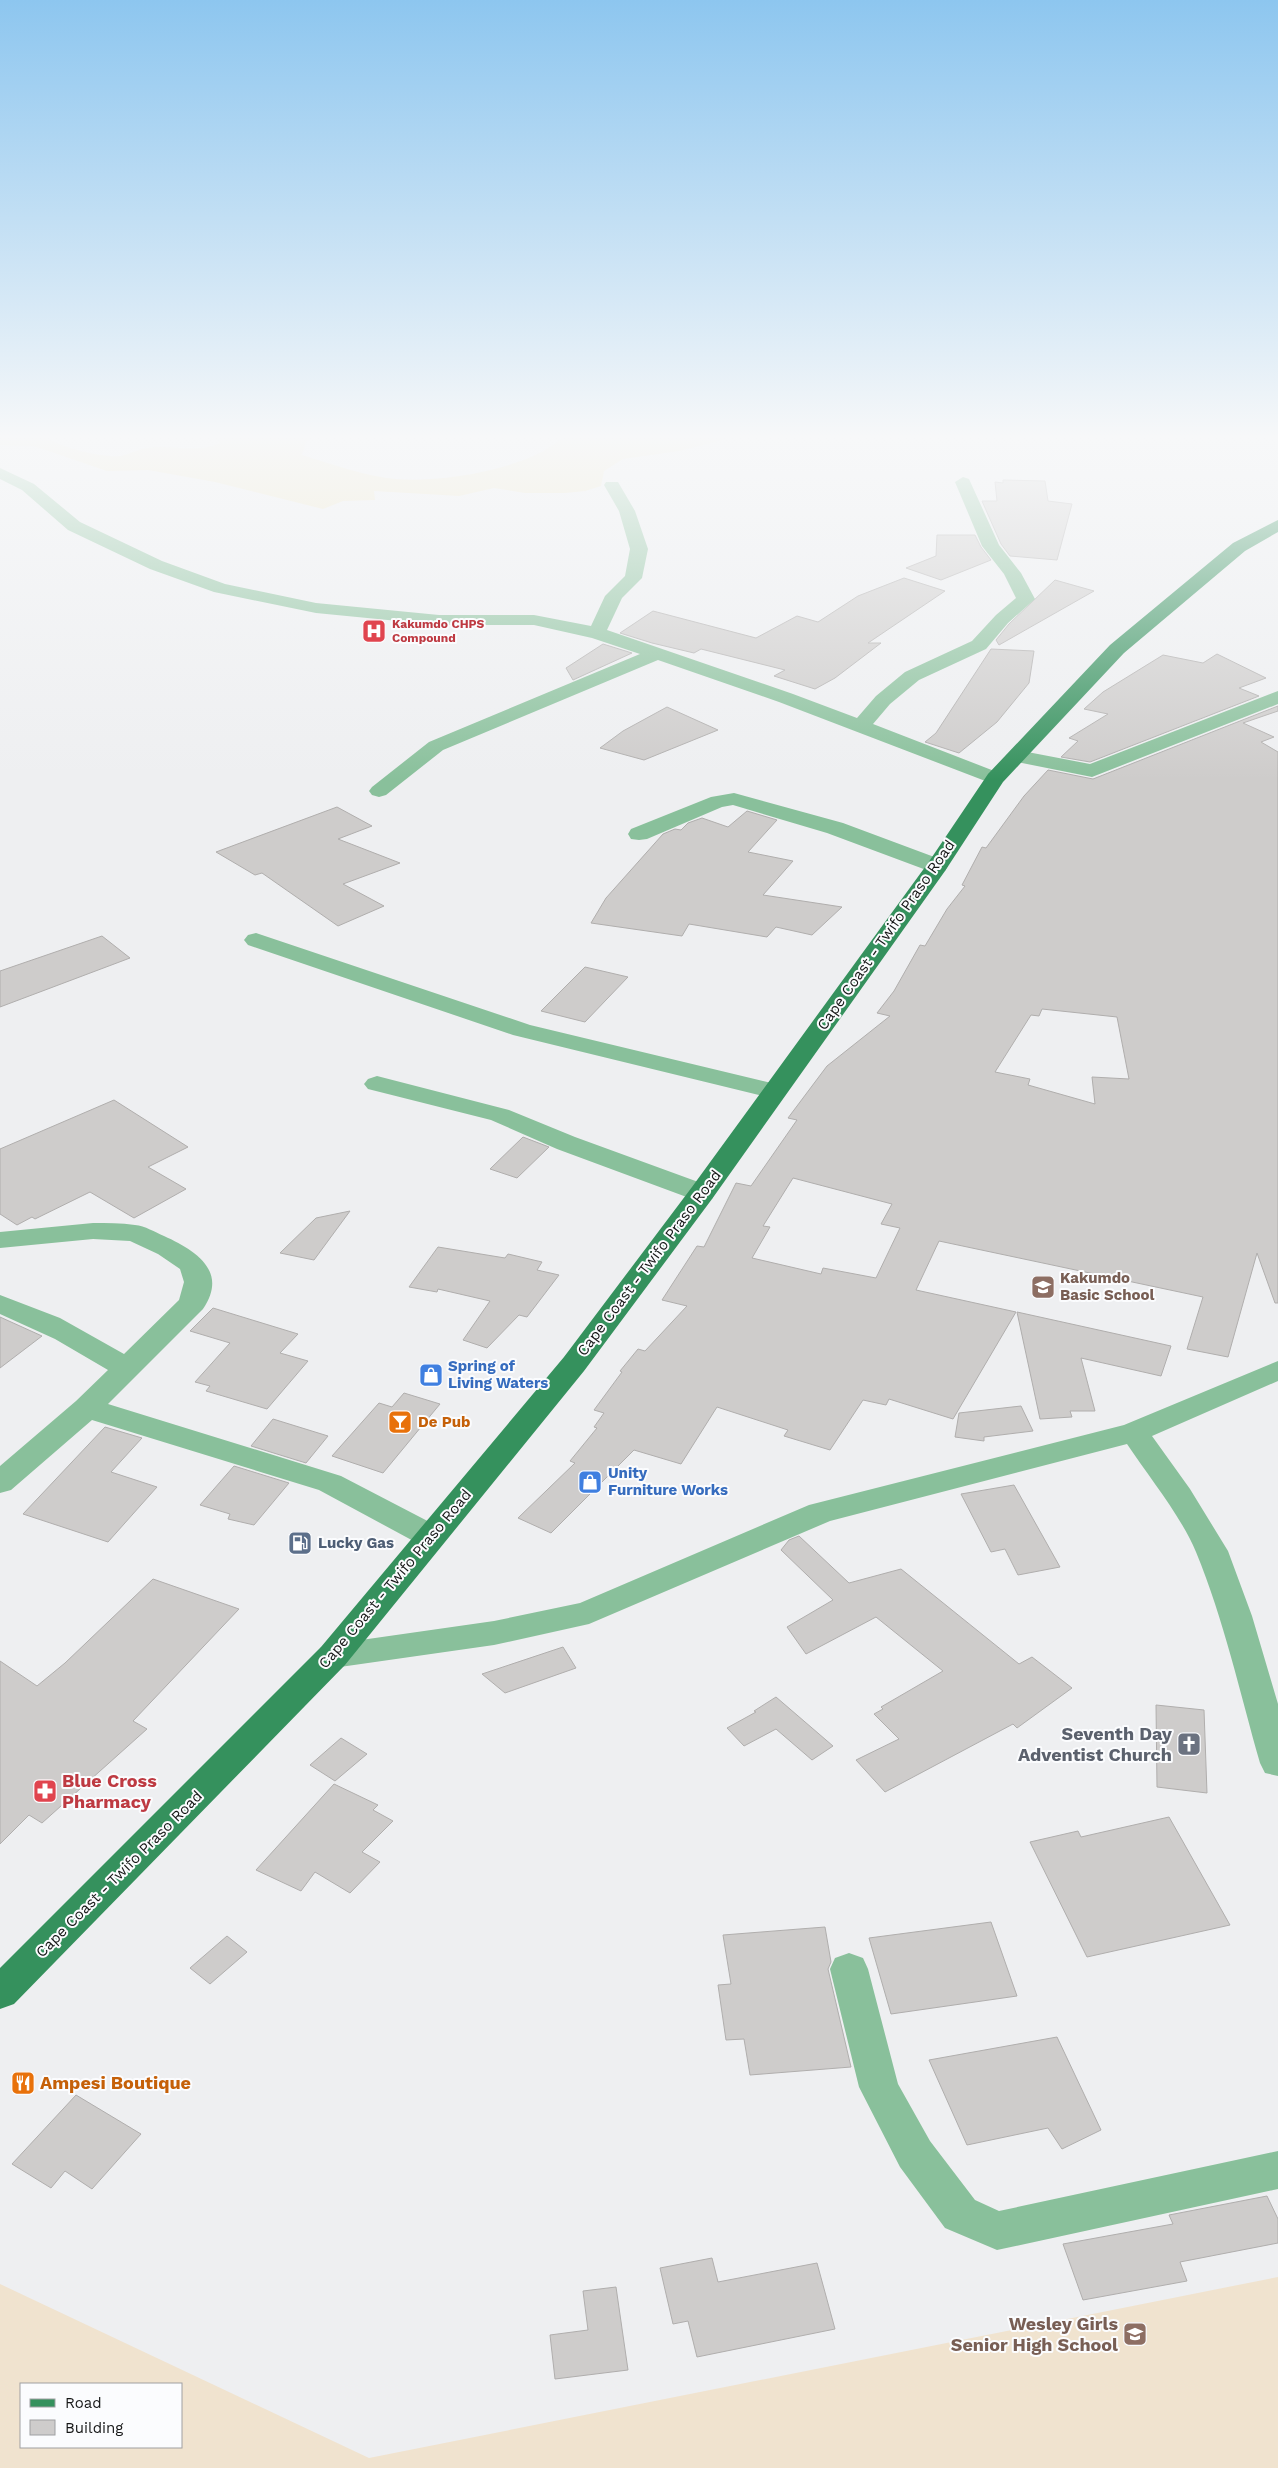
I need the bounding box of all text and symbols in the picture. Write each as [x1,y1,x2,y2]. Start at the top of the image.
place label: Kakumdo CHPS Compound [392,617,485,645]
hospital icon: Kakumdo CHPS Compound [361,618,387,644]
street label: Cape Coast - Twifo Praso Road [813,836,959,1034]
street label: Cape Coast - Twifo Praso Road [573,1167,725,1359]
place label: Kakumdo Basic School [1060,1269,1155,1304]
school or university icon: Kakumdo Basic School [1030,1274,1056,1300]
place label: Spring of Living Waters [448,1357,548,1392]
shop icon: Spring of Living Waters [418,1362,444,1388]
bar icon: De Pub [387,1409,413,1435]
place label: De Pub [418,1413,470,1431]
place label: Unity Furniture Works [608,1464,728,1499]
shop icon: Unity Furniture Works [577,1469,603,1495]
street label: Cape Coast - Twifo Praso Road [315,1486,475,1672]
fuel station icon: Lucky Gas [287,1530,313,1556]
place label: Lucky Gas [318,1534,394,1552]
place label: Seventh Day Adventist Church [1018,1723,1173,1765]
church icon: Seventh Day Adventist Church [1176,1731,1202,1757]
place label: Blue Cross Pharmacy [62,1770,157,1812]
pharmacy icon: Blue Cross Pharmacy [32,1778,58,1804]
street label: Cape Coast - Twifo Praso Road [32,1787,206,1961]
restaurant icon: Ampesi Boutique [10,2070,36,2096]
place label: Ampesi Boutique [40,2072,191,2093]
place label: Wesley Girls Senior High School [951,2313,1118,2355]
school or university icon: Wesley Girls Senior High School [1122,2321,1148,2347]
legend [20,2383,182,2448]
text: Road [65,2394,102,2412]
text: Building [65,2419,123,2437]

